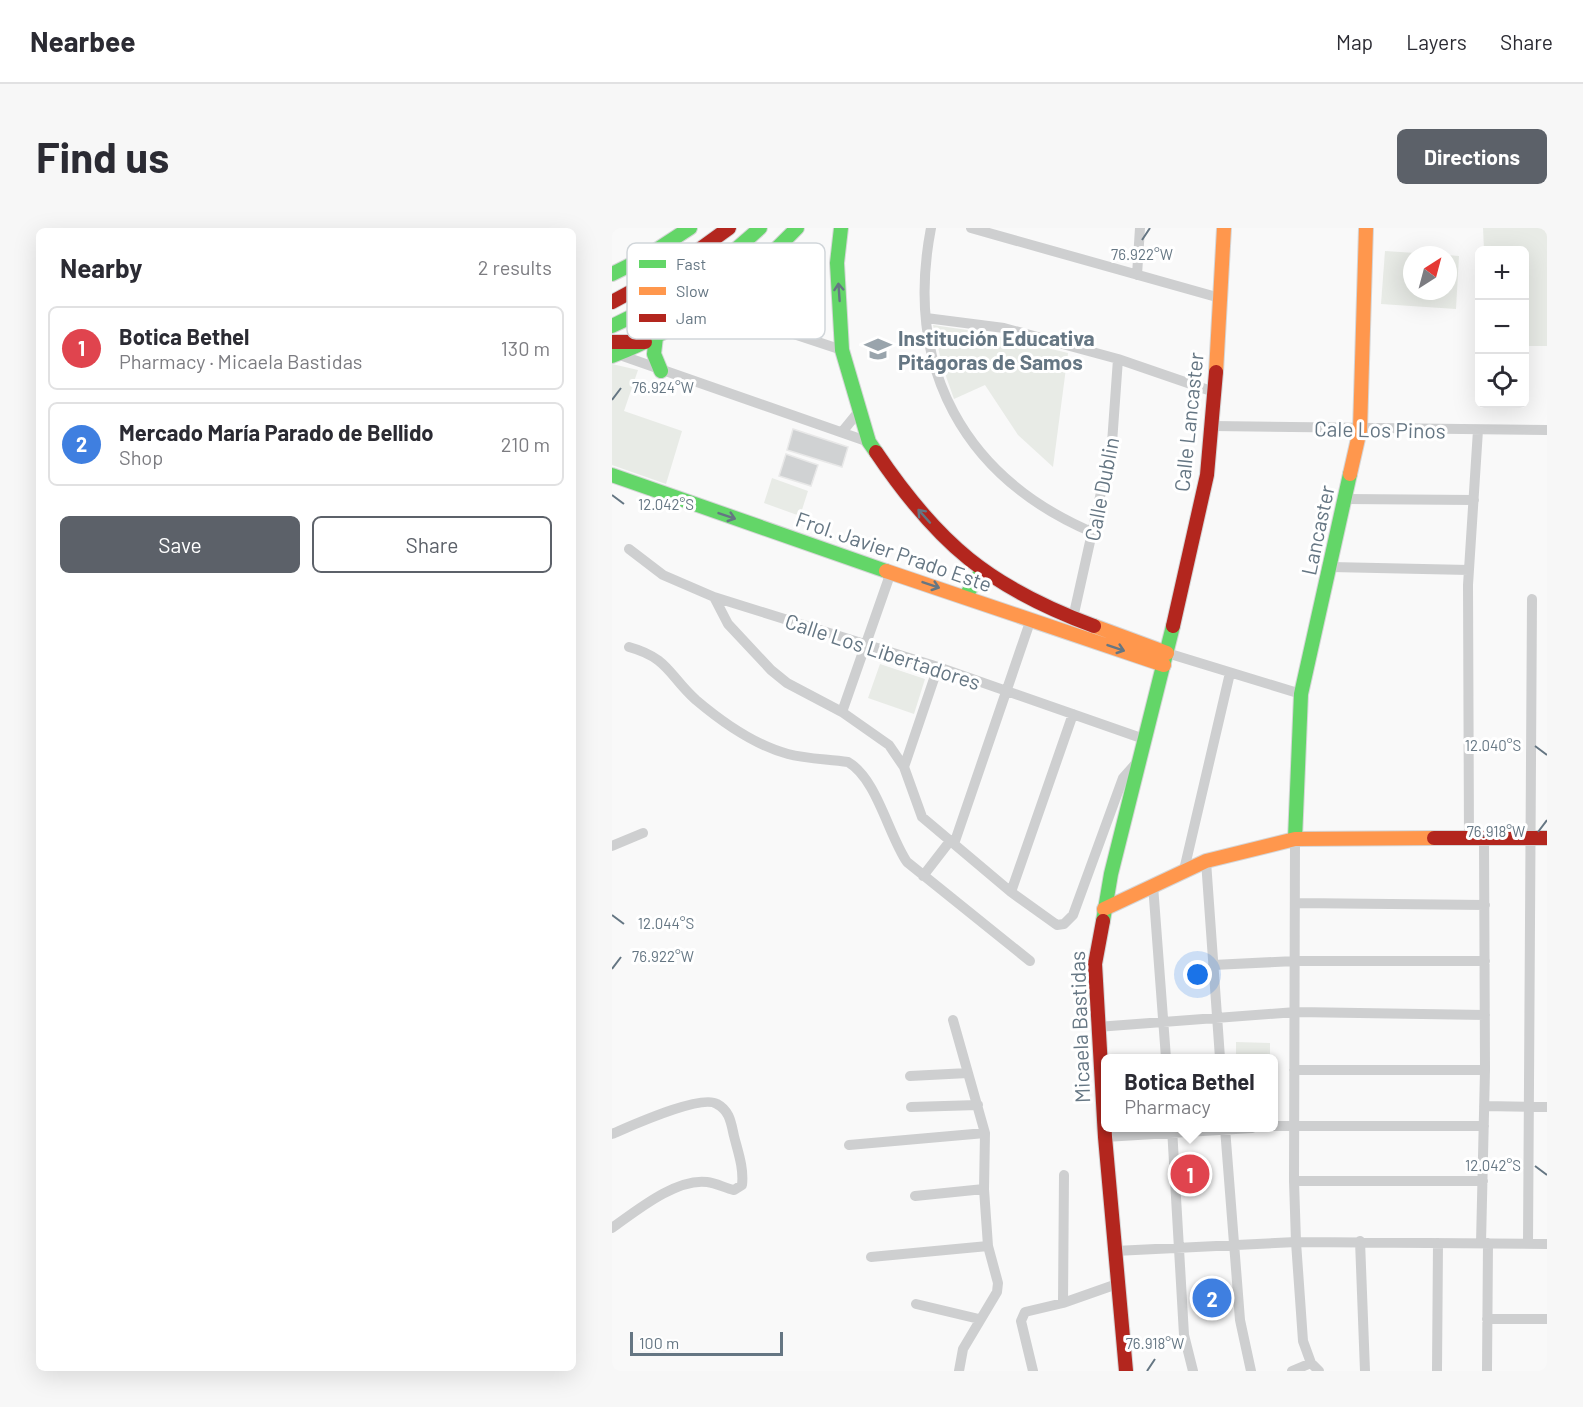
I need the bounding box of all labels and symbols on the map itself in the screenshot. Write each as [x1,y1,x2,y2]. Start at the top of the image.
legend [627,243,825,339]
text: 76.922°W [1111,245,1173,263]
north arrow [1403,246,1457,300]
text: Fast [676,254,706,273]
text: Slow [676,281,709,300]
one-way arrow [833,283,844,303]
text: Jam [676,308,707,327]
place label: Institución Educativa Pitágoras de Samos [898,325,1095,374]
school or university icon: Institución Educativa Pitágoras de Samos [863,334,893,364]
street label: Calle Lancaster [1168,351,1208,493]
text: 76.924°W [632,378,694,396]
street label: Cale Los Pinos [1314,415,1446,443]
street label: Calle Dublin [1079,435,1123,543]
street label: Lancaster [1295,482,1339,577]
text: 12.042°S [638,495,694,513]
street label: Frol. Javier Prado Este [793,506,995,596]
one-way arrow [917,509,931,524]
one-way arrow [717,511,735,522]
one-way arrow [921,581,940,592]
street label: Calle Los Libertadores [782,608,984,694]
one-way arrow [1106,643,1125,654]
text: 12.040°S [1465,736,1521,754]
text: 76.918°W [1467,822,1525,840]
text: 12.044°S [638,914,694,932]
text: 76.922°W [632,947,694,965]
street label: Micaela Bastidas [1064,951,1094,1103]
your location [1183,960,1212,989]
pin: 1 [1170,1152,1210,1196]
text: 12.042°S [1465,1156,1521,1174]
pin: 2 [1192,1276,1232,1320]
scale bar [630,1329,783,1356]
text: 76.918°W [1126,1334,1184,1352]

